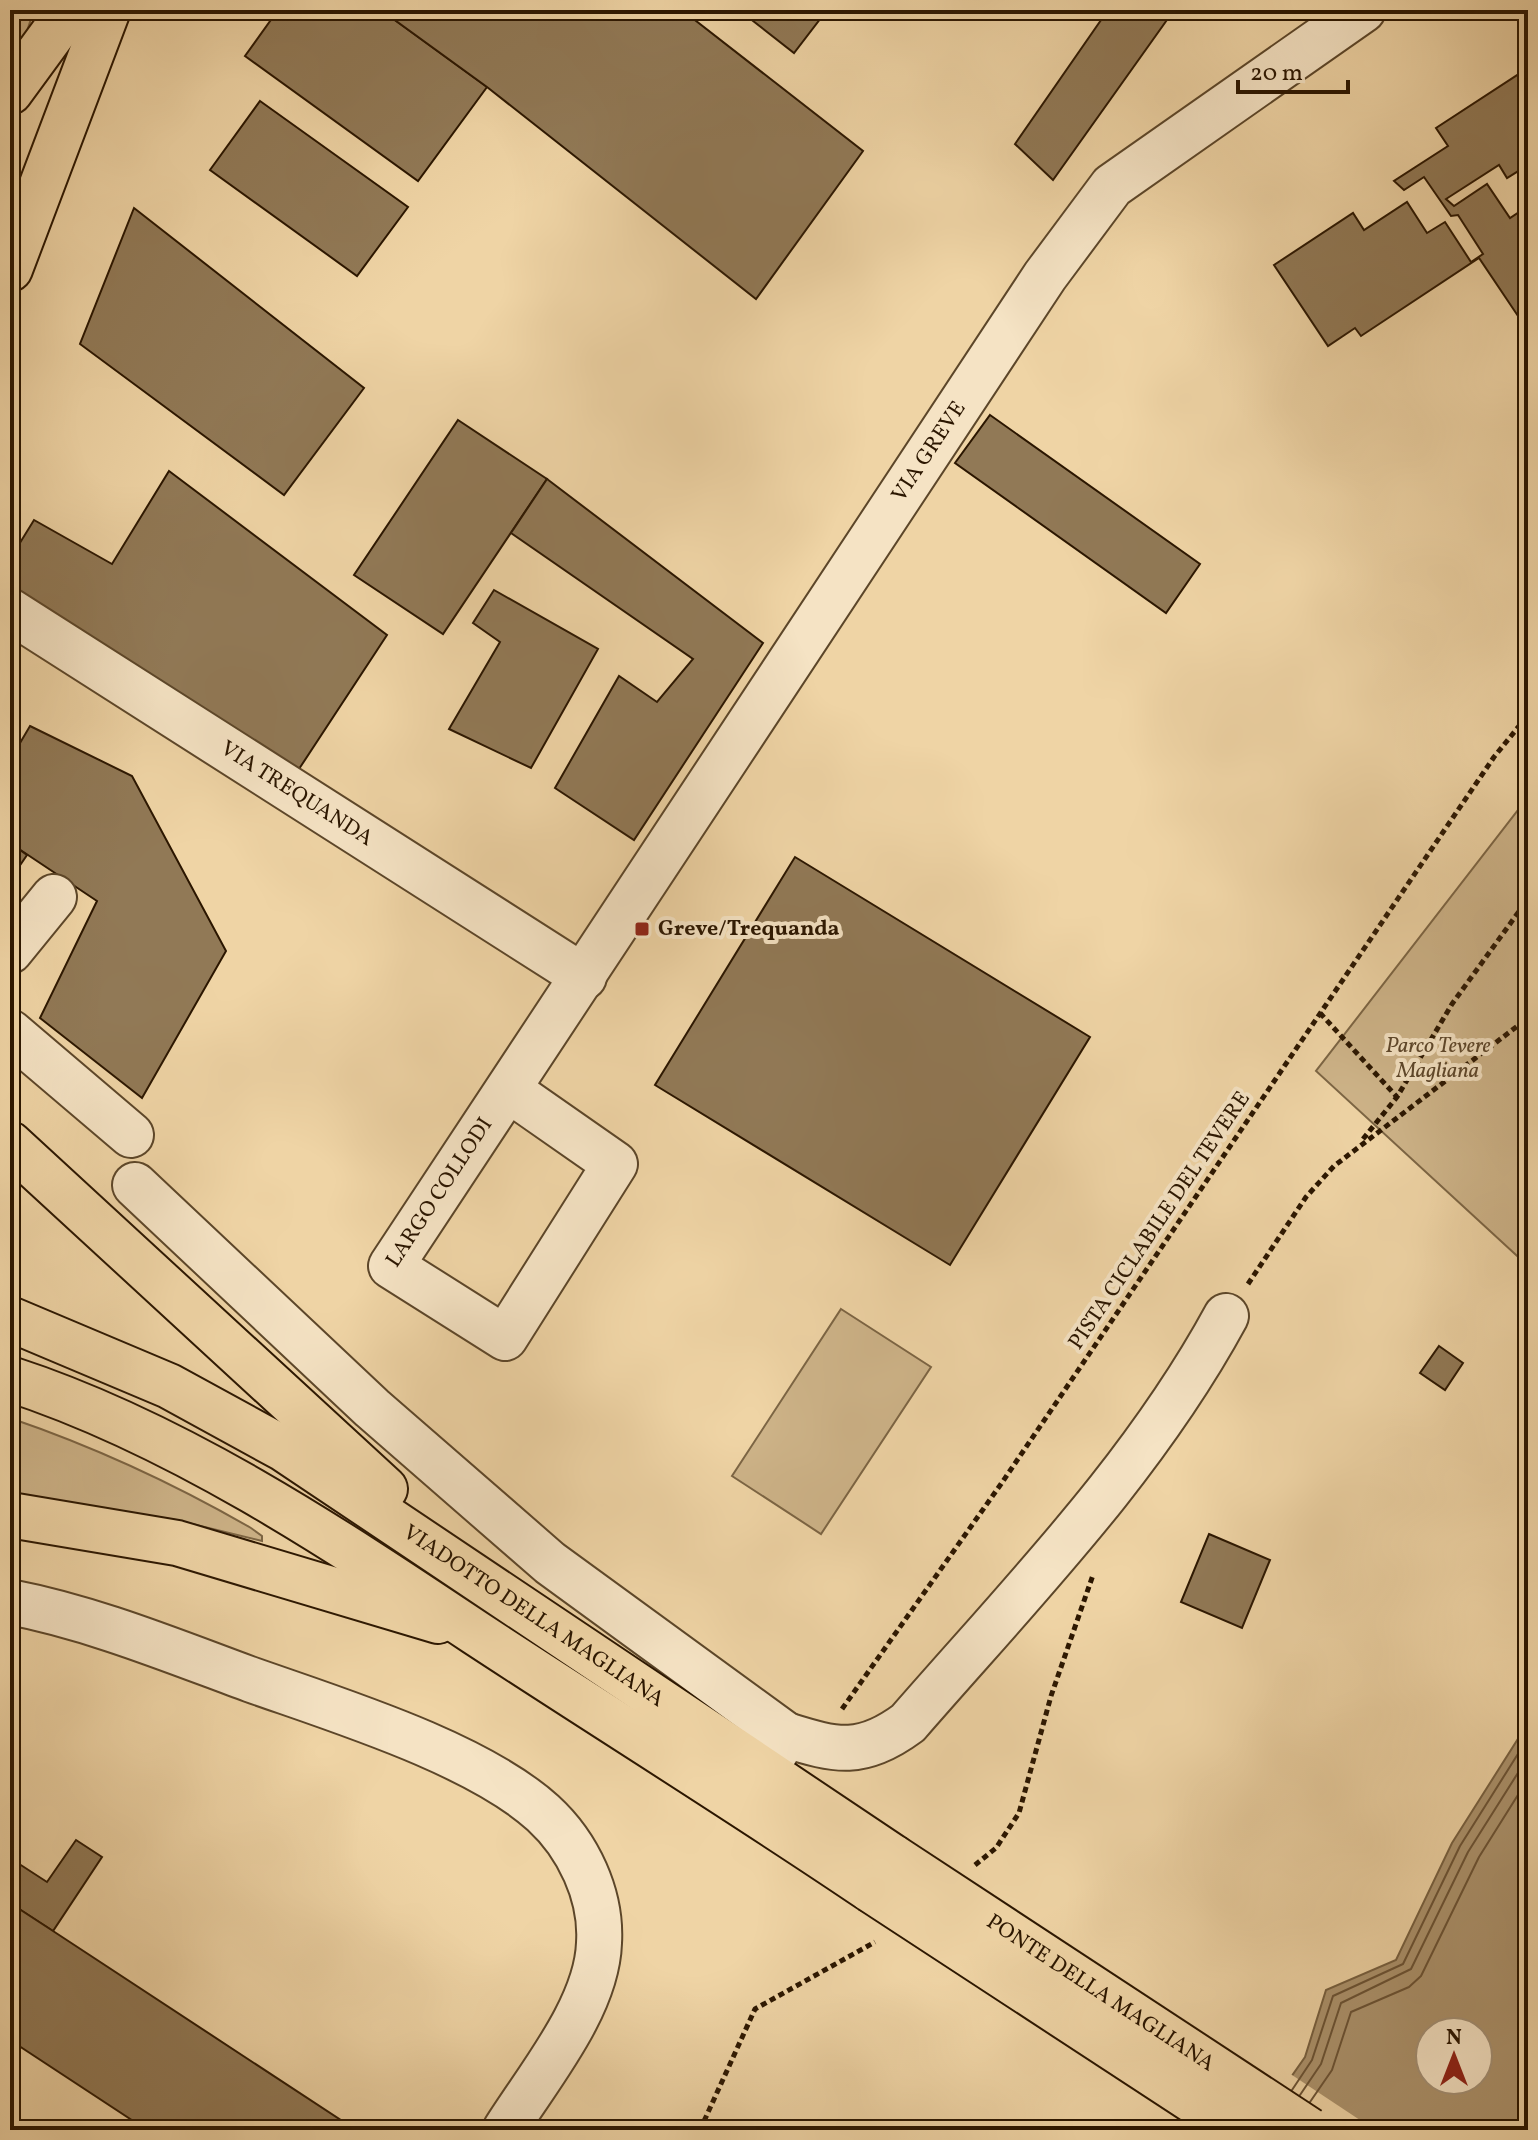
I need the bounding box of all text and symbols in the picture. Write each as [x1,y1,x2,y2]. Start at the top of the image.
scale bar [1238,44,1348,94]
text: 20 m [1250,57,1303,91]
street label: VIA GREVE [884,395,974,508]
street label: VIA TREQUANDA [214,733,379,854]
place label: Greve/Trequanda [658,914,840,945]
marker: Greve/Trequanda [633,920,651,938]
park label: Parco Tevere Magliana [1385,1031,1491,1087]
street label: PISTA CICLABILE DEL TEVERE [1062,1086,1258,1356]
street label: LARGO COLLODI [379,1111,500,1274]
street label: VIADOTTO DELLA MAGLIANA [397,1517,670,1715]
street label: PONTE DELLA MAGLIANA [980,1907,1221,2079]
north arrow [1414,2016,1494,2096]
text: N [1446,2023,1462,2054]

